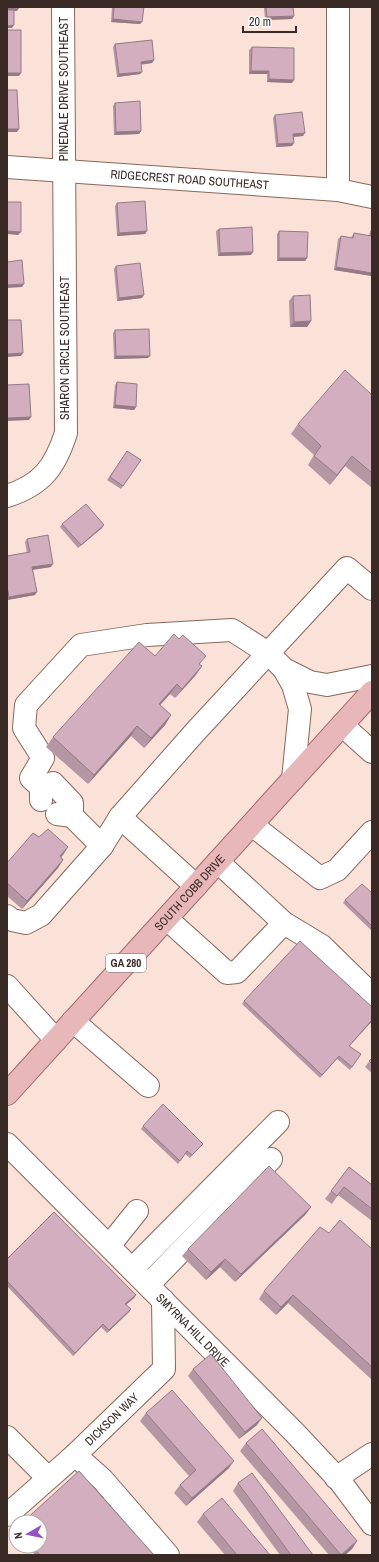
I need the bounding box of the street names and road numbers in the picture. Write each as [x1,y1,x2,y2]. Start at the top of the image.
street label: PINEDALE DRIVE SOUTHEAST [56,17,72,161]
street label: RIDGECREST ROAD SOUTHEAST [110,166,269,193]
street label: SHARON CIRCLE SOUTHEAST [57,276,73,420]
street label: SOUTH COBB DRIVE [151,851,229,934]
road number: GA 280 [106,954,146,972]
street label: SMYRNA HILL DRIVE [152,1290,233,1371]
street label: DICKSON WAY [82,1389,143,1449]

